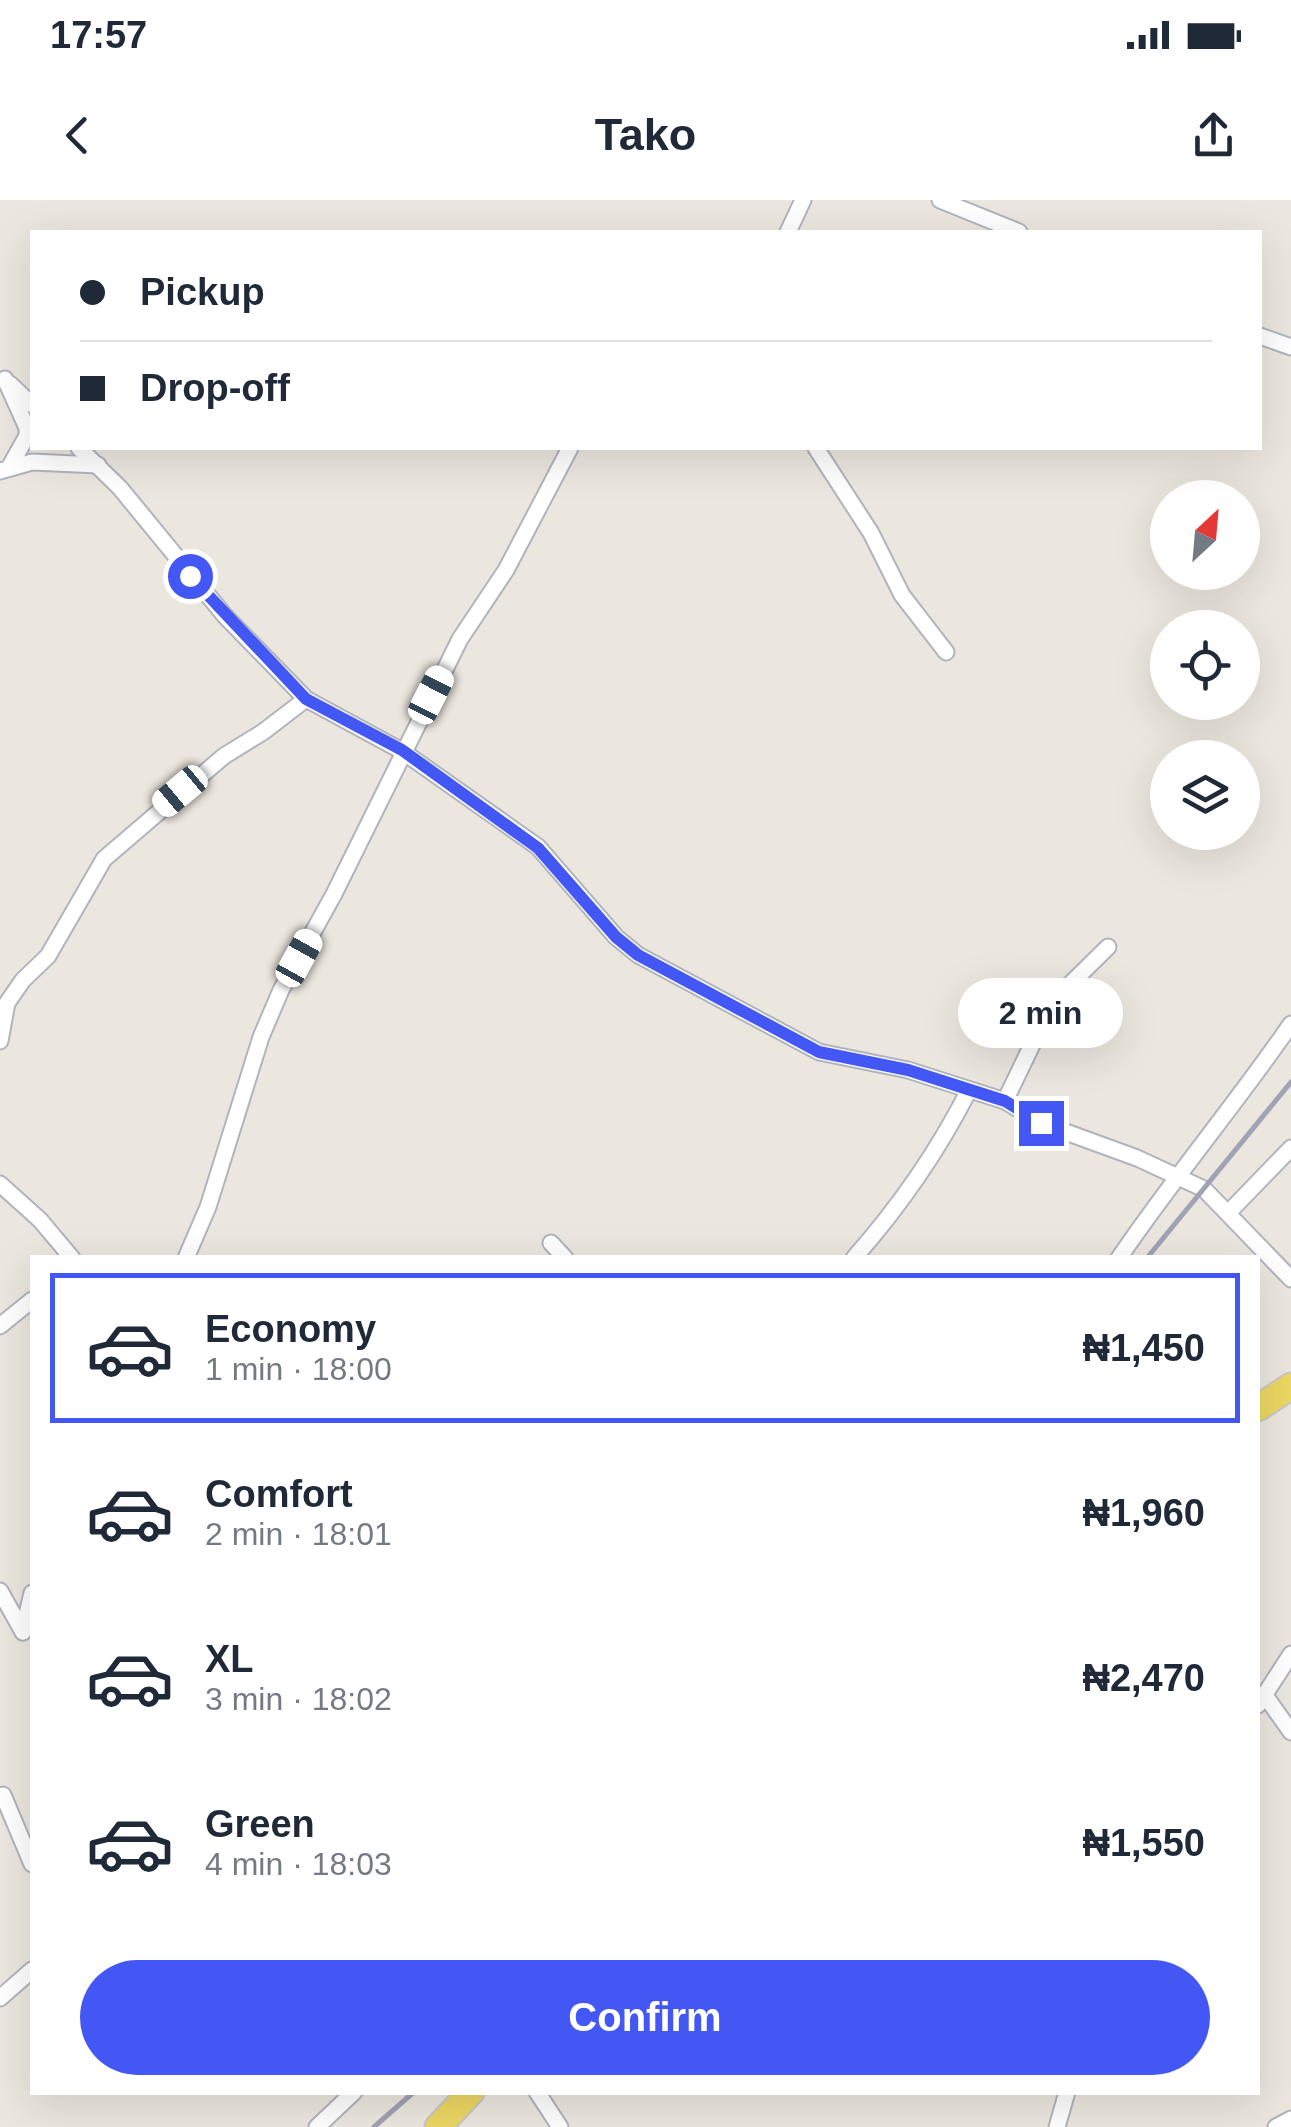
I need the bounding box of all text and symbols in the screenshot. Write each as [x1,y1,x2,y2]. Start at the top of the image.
text: 17:57 [50,14,147,56]
icon: back [50,108,105,163]
icon: share [1186,108,1241,163]
text: Tako [595,109,696,160]
text: Pickup [140,271,265,313]
text: Drop-off [140,367,290,409]
north arrow [1150,480,1260,590]
map controls [1150,480,1260,850]
route start [168,554,213,599]
button: locate [1150,610,1260,720]
car [404,661,458,729]
button: layers [1150,740,1260,850]
car [147,760,213,822]
car [271,924,327,992]
callout: 2 min [958,978,1124,1048]
text: 2 min [999,995,1082,1031]
route end [1019,1101,1064,1146]
icon: car [85,1303,175,1393]
text: Economy [205,1308,376,1350]
text: ₦1,450 [1082,1327,1205,1369]
text: 1 min · 18:00 [205,1351,392,1387]
icon: car [85,1468,175,1558]
text: Comfort [205,1473,353,1515]
text: ₦1,960 [1082,1492,1205,1534]
text: 2 min · 18:01 [205,1516,392,1552]
icon: car [85,1633,175,1723]
text: XL [205,1638,254,1680]
text: ₦2,470 [1082,1657,1205,1699]
text: 3 min · 18:02 [205,1681,392,1717]
icon: car [85,1798,175,1888]
text: Green [205,1803,315,1845]
text: ₦1,550 [1082,1822,1205,1864]
text: 4 min · 18:03 [205,1846,392,1882]
button: Confirm [80,1960,1210,2075]

